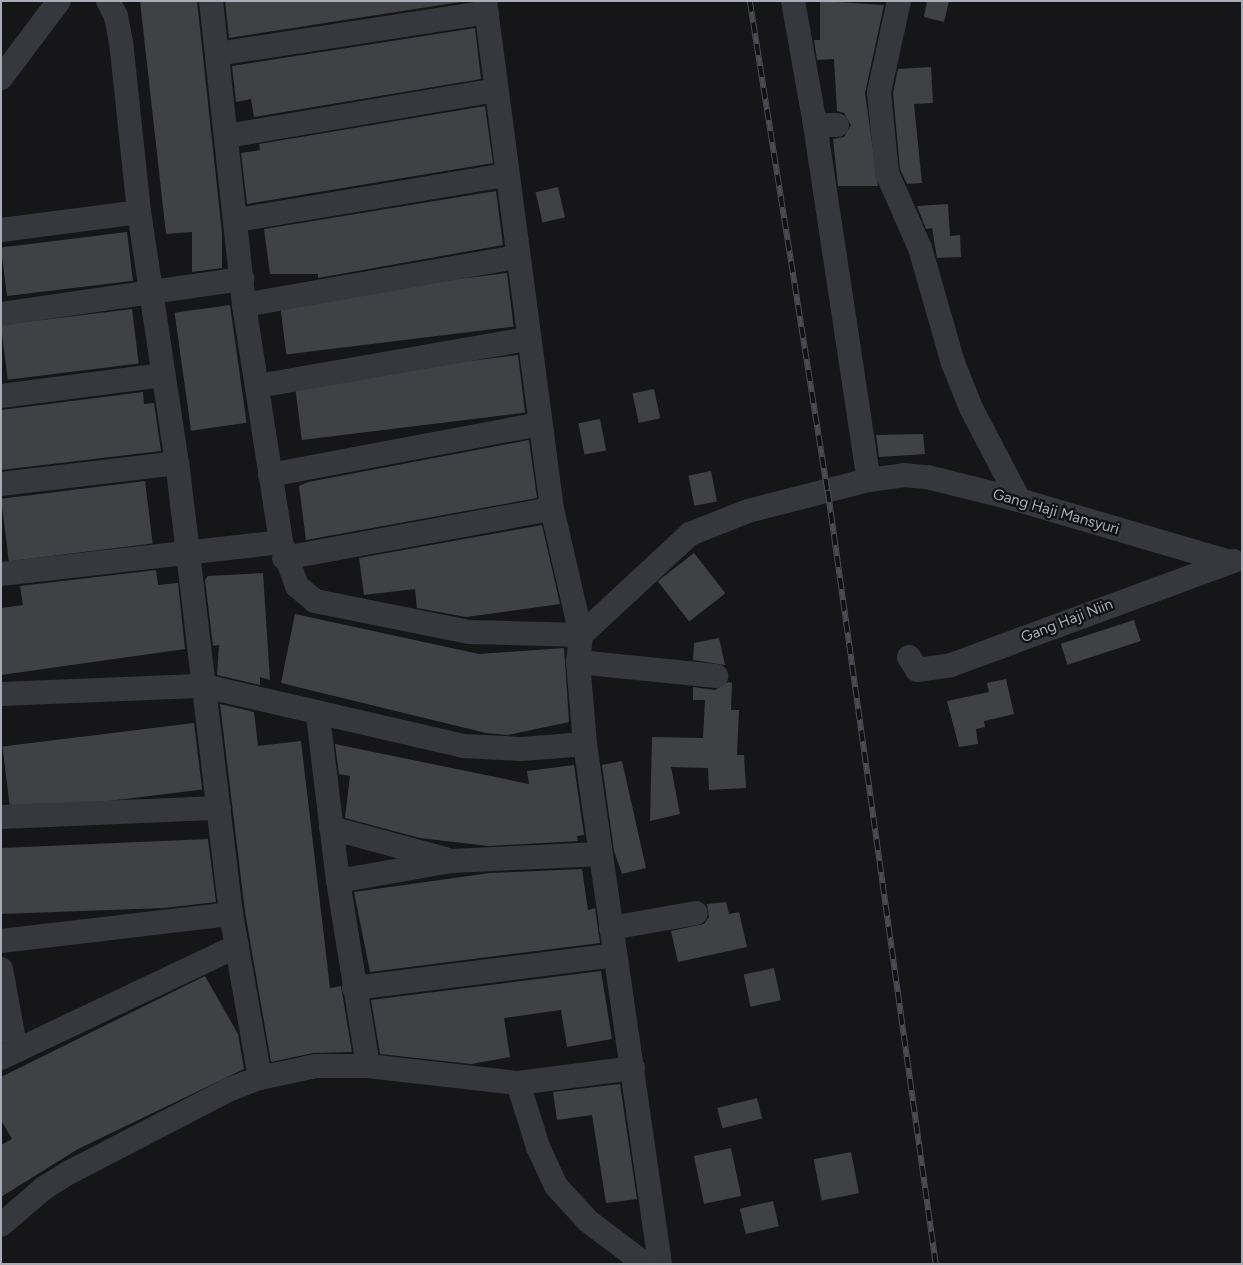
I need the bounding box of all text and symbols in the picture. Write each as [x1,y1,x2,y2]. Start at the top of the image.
street label: Gang Haji Mansyuri [991,485,1121,539]
street label: Gang Haji Niin [1018,595,1116,647]

